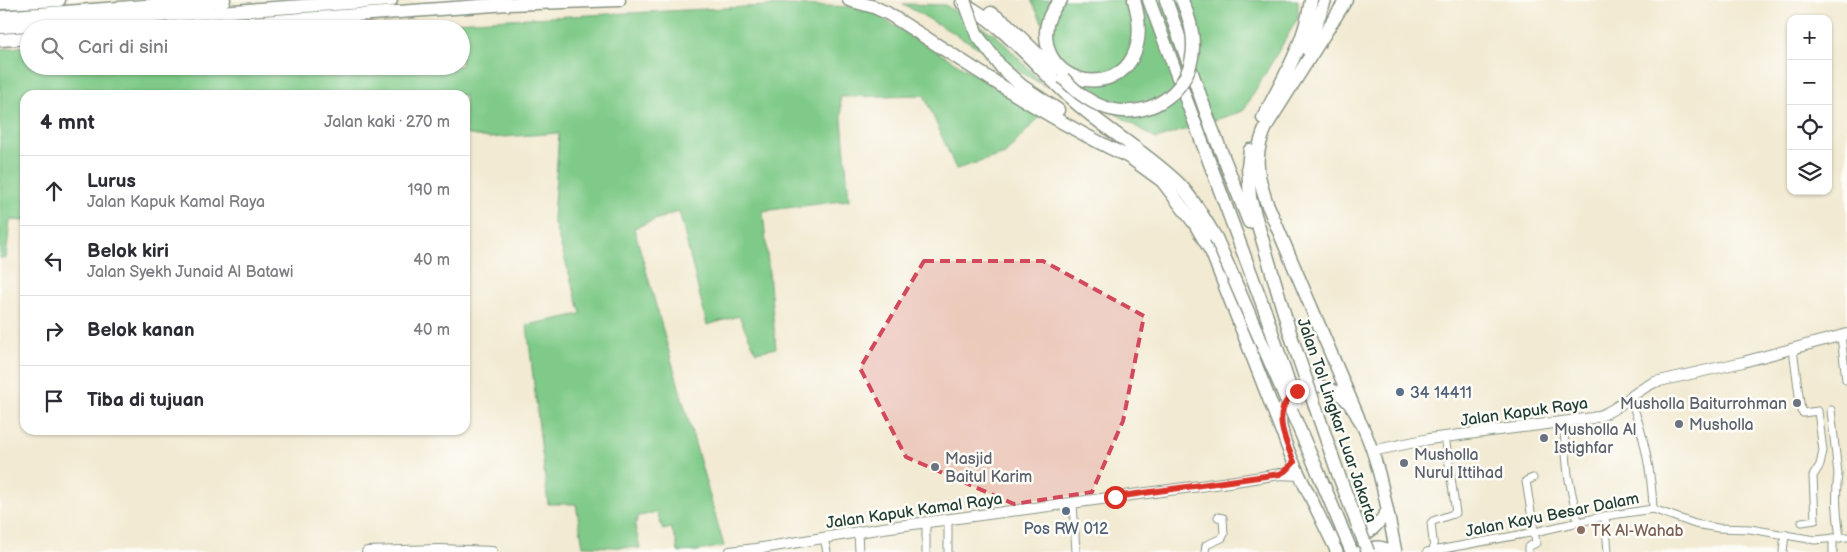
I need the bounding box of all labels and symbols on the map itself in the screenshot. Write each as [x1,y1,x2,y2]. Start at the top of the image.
street label: Jalan Tol Lingkar Luar Jakarta [1293,316,1381,525]
route end [1286,380,1309,403]
place label: 34 14411 [1410,384,1472,403]
marker: 34 14411 [1394,386,1406,398]
street label: Jalan Kapuk Raya [1459,394,1589,431]
place label: Musholla Baiturrohman [1620,395,1787,414]
marker: Musholla Baiturrohman [1791,397,1803,409]
place label: Musholla [1689,416,1754,435]
marker: Musholla [1673,418,1685,430]
place label: Musholla Al Istighfar [1554,421,1636,458]
marker: Musholla Al Istighfar [1538,432,1550,444]
place label: Musholla Nurul Ittihad [1414,446,1503,483]
place label: Masjid Baitul Karim [945,450,1032,487]
marker: Musholla Nurul Ittihad [1398,457,1410,469]
marker: Masjid Baitul Karim [929,461,941,473]
route start [1104,486,1127,509]
street label: Jalan Kayu Besar Dalam [1464,489,1641,542]
street label: Jalan Kapuk Kamal Raya [825,490,1004,533]
marker: Pos RW 012 [1060,505,1072,517]
place label: Pos RW 012 [1024,520,1109,539]
place label: TK Al-Wahab [1591,522,1684,541]
marker: TK Al-Wahab [1575,524,1587,536]

